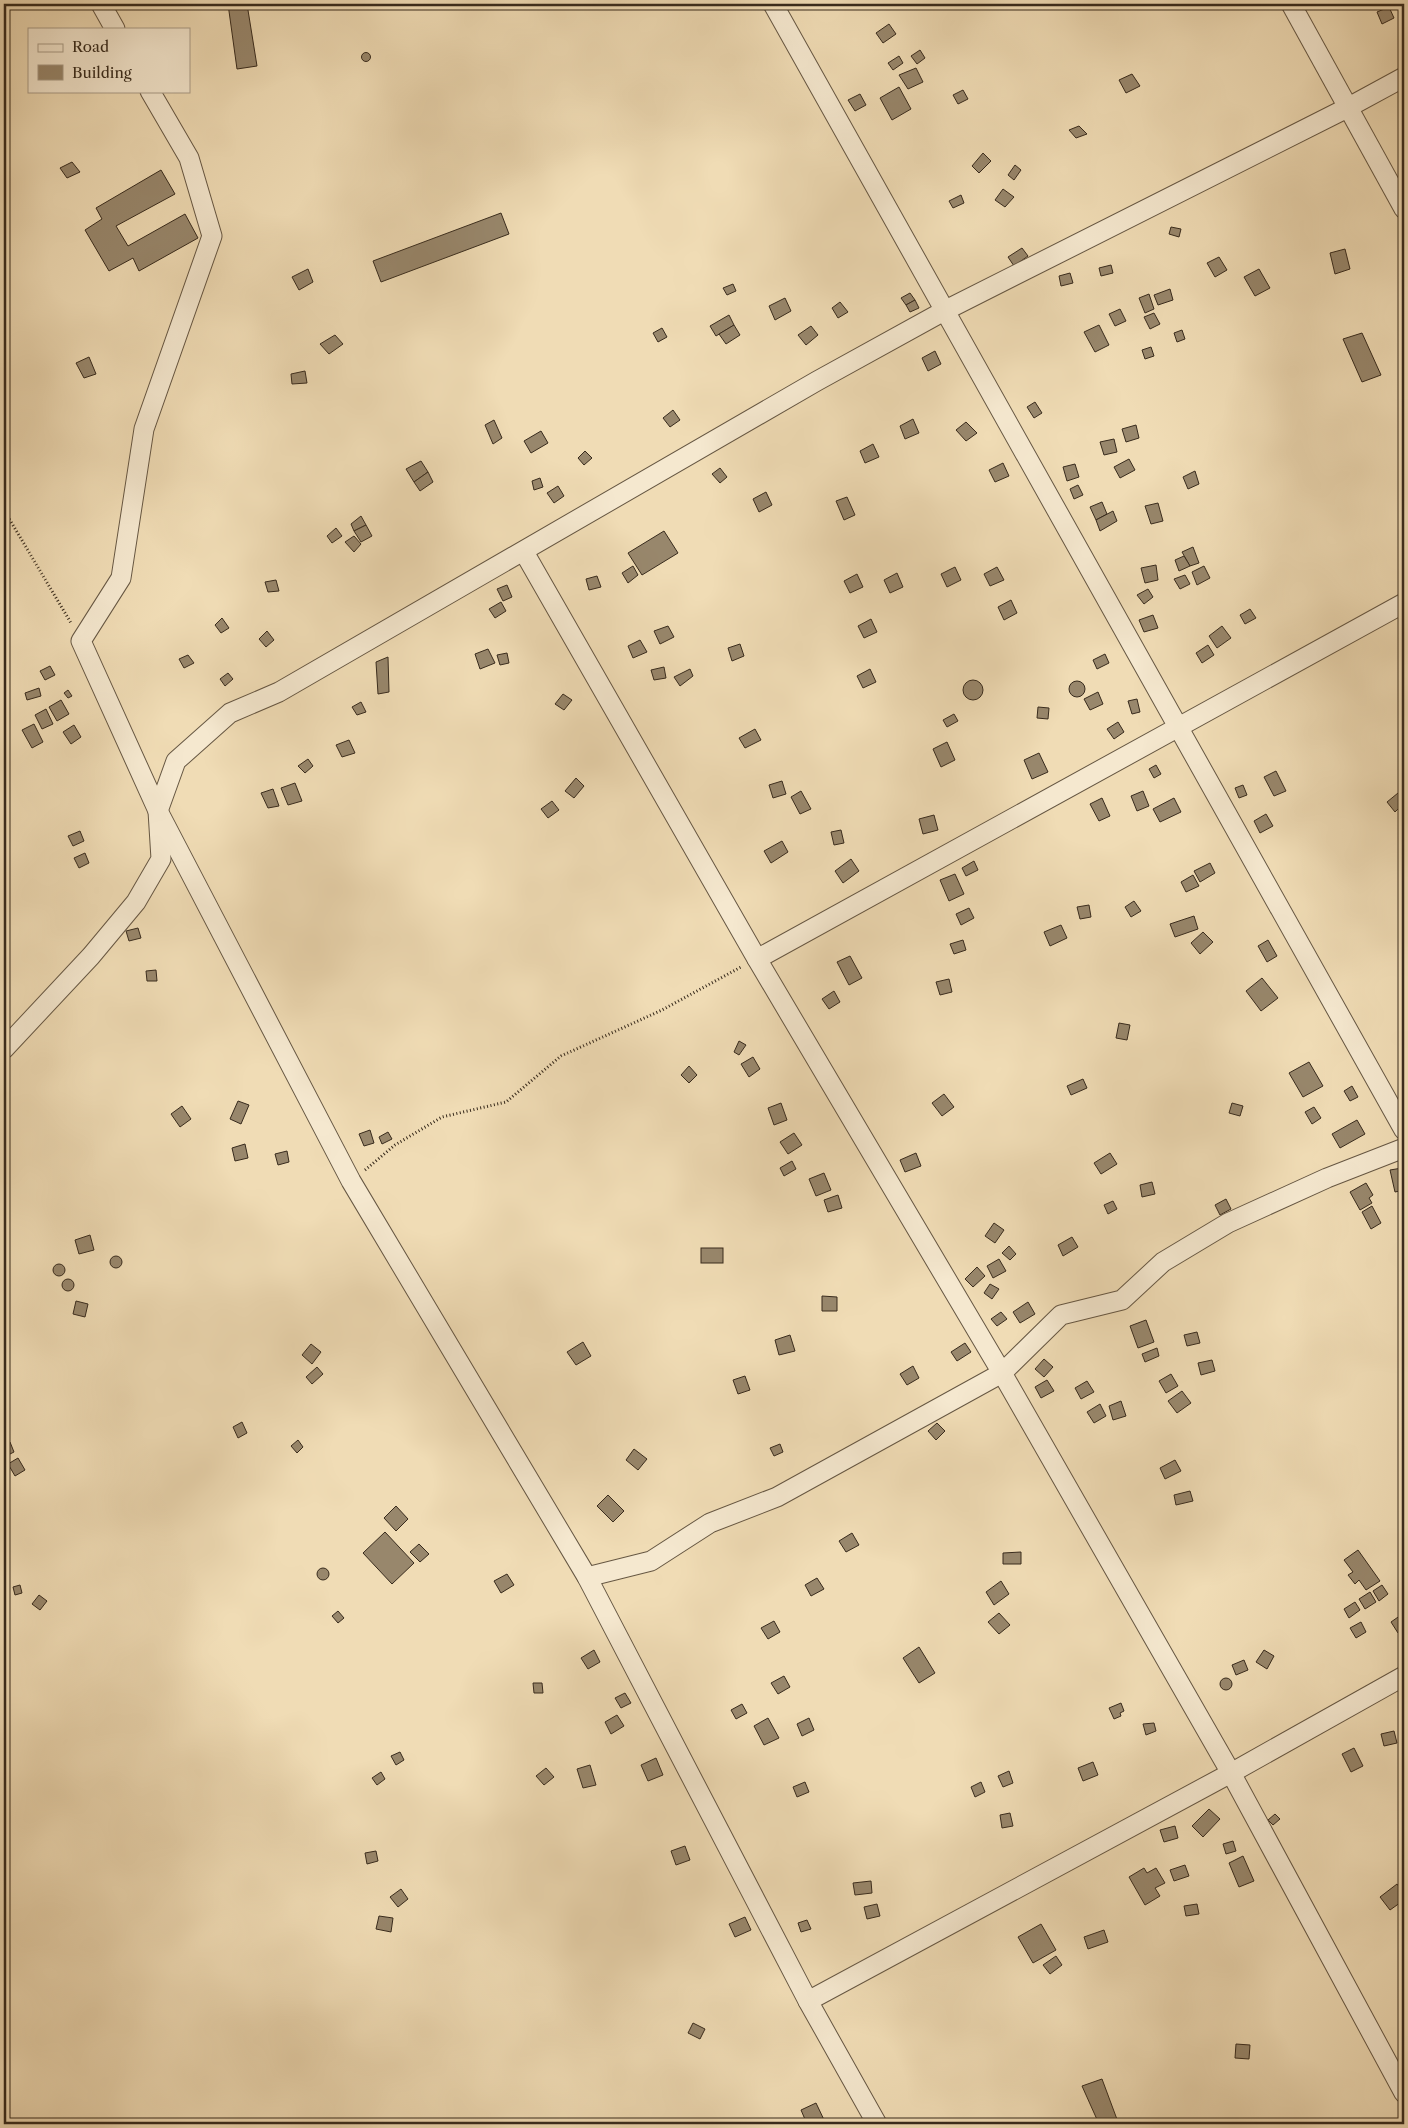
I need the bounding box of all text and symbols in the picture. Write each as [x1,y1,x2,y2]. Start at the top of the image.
legend [28,28,190,92]
text: Road [72,37,109,56]
text: Building [72,63,132,82]

